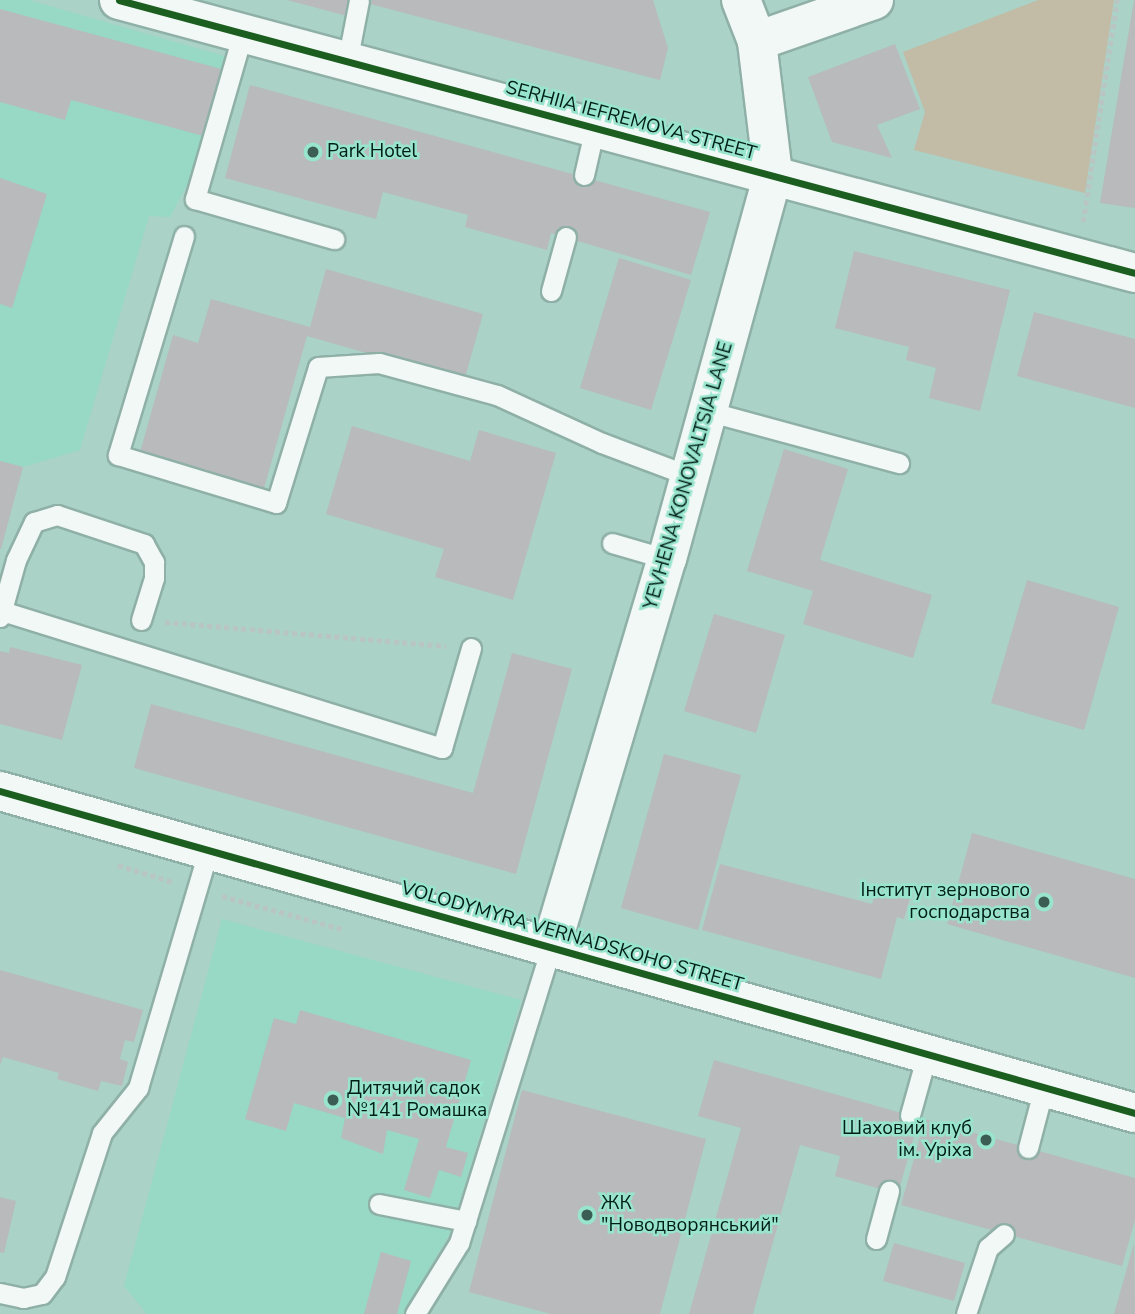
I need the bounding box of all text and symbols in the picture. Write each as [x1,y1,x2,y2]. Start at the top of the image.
street label: SERHIIA IEFREMOVA STREET [503,77,759,165]
place label: Park Hotel [327,141,417,163]
marker: Park Hotel [305,144,321,160]
street label: YEVHENA KONOVALTSIA LANE [640,340,738,612]
street label: VOLODYMYRA VERNADSKOHO STREET [398,877,746,997]
place label: Інститут зернового господарства [861,880,1030,924]
marker: Інститут зернового господарства [1036,894,1052,910]
place label: Дитячий садок №141 Ромашка [347,1078,487,1122]
marker: Дитячий садок №141 Ромашка [325,1092,341,1108]
place label: Шаховий клуб ім. Уріха [842,1118,972,1162]
marker: Шаховий клуб ім. Уріха [978,1132,994,1148]
place label: ЖК "Новодворянський" [601,1193,779,1237]
marker: ЖК "Новодворянський" [579,1207,595,1223]

